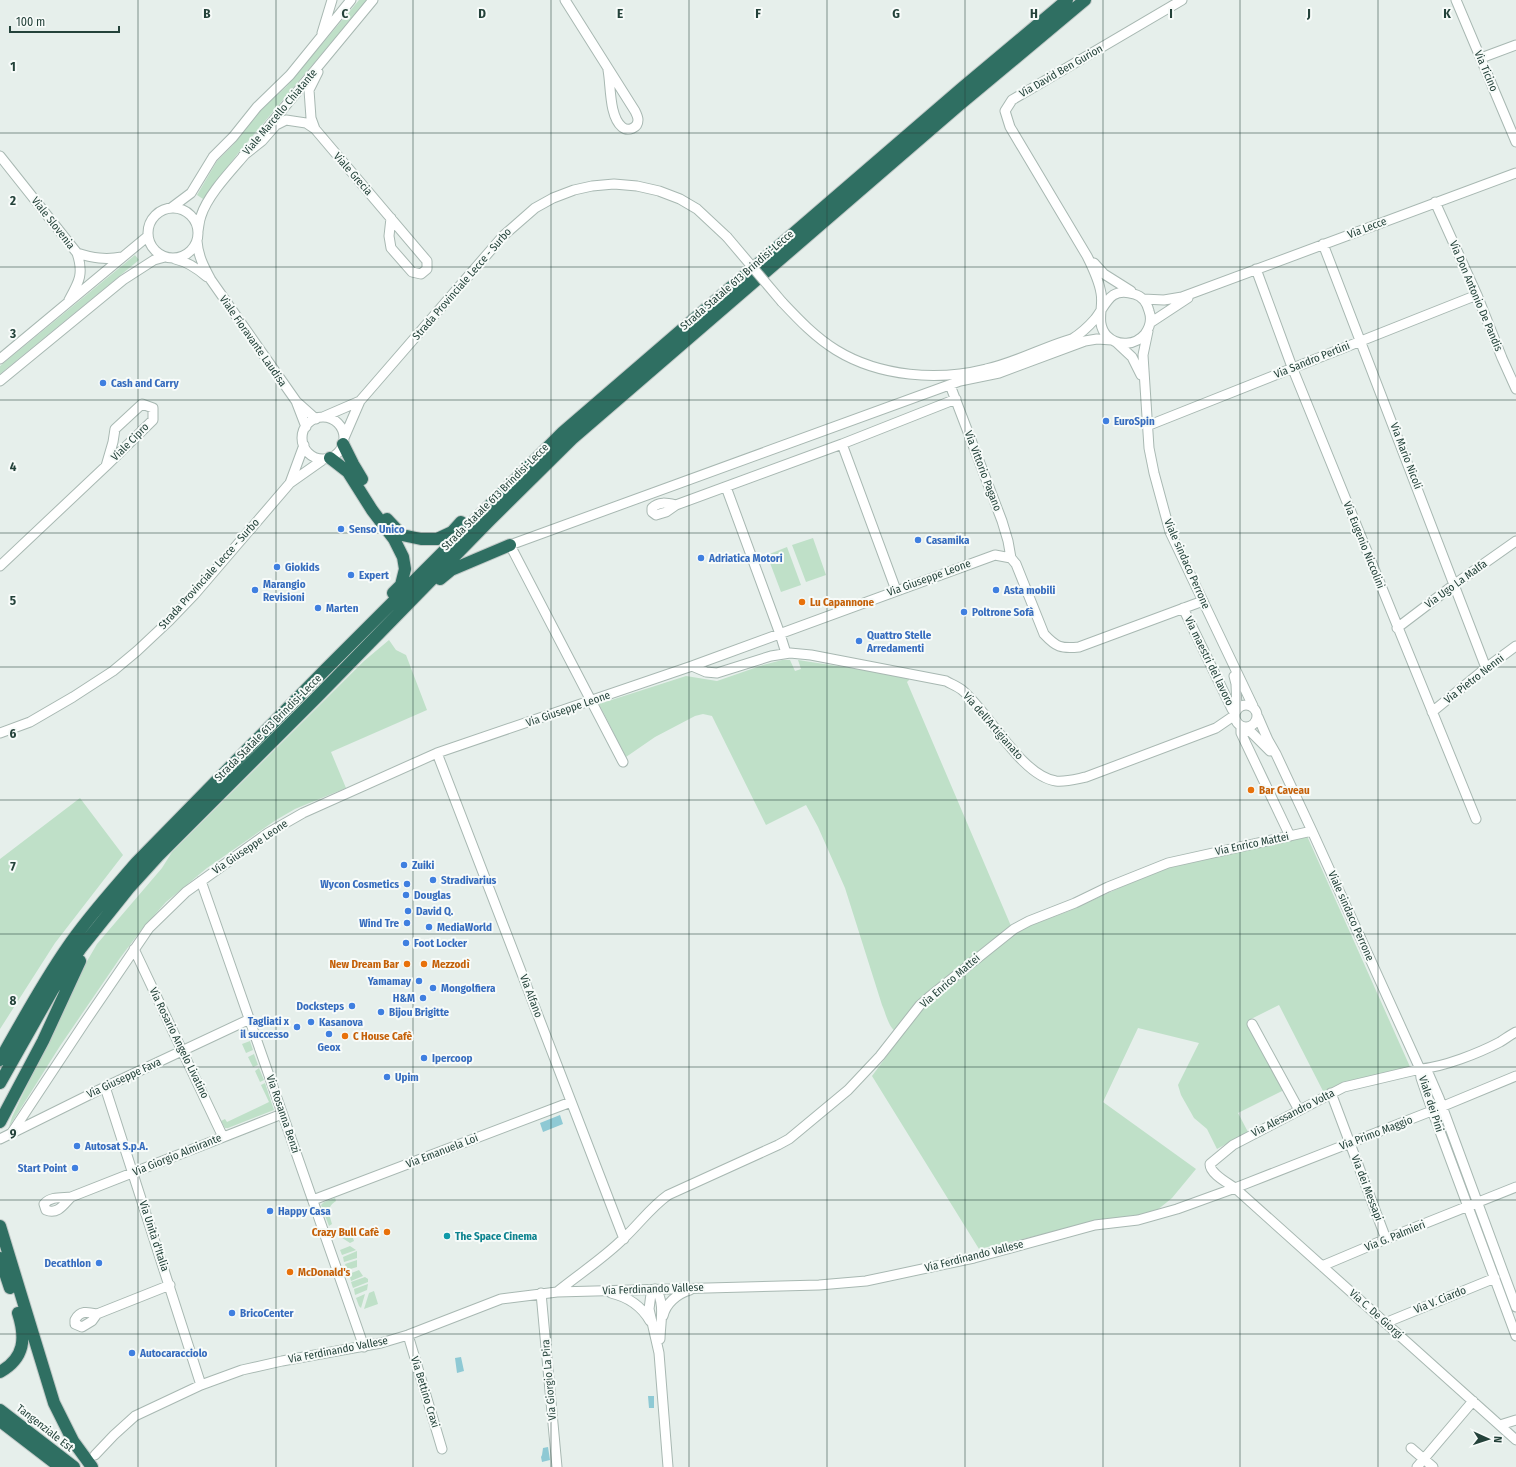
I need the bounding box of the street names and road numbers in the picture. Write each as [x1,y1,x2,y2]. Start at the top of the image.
street label: Via David Ben Gurion [1017,42,1105,100]
street label: Via Ticino [1472,49,1501,94]
street label: Viale Marcello Chiatante [240,66,320,158]
street label: Viale Grecia [331,150,375,198]
street label: Viale Slovenia [29,194,77,252]
street label: Via Lecce [1346,215,1388,241]
street label: Strada Provinciale Lecce - Surbo [410,225,514,343]
street label: Strada Statale 613 Brindisi-Lecce [678,227,796,333]
street label: Via Don Antonio De Pandis [1447,239,1505,353]
street label: Viale Fioravante Laudisa [217,293,289,389]
street label: Via Sandro Pertini [1272,339,1352,381]
street label: Viale Cipro [108,420,152,464]
street label: Via Mario Nicoli [1387,421,1425,491]
street label: Via Vittorio Pagano [962,429,1004,513]
street label: Strada Statale 613 Brindisi-Lecce [439,441,551,553]
street label: Via Eugenio Niccolini [1341,499,1388,591]
street label: Strada Provinciale Lecce - Surbo [156,516,262,632]
street label: Viale sindaco Perrone [1161,517,1213,611]
street label: Via Giuseppe Leone [885,557,973,599]
street label: Via Ugo La Malfa [1422,557,1490,611]
street label: Via maestri del lavoro [1182,614,1236,708]
street label: Via Pietro Nenni [1442,651,1507,706]
street label: Strada Statale 613 Brindisi-Lecce [212,672,324,784]
street label: Via Giuseppe Leone [524,689,612,729]
street label: Via dell'Artigianato [960,690,1026,762]
street label: Via Giuseppe Leone [210,817,290,877]
street label: Via Enrico Mattei [1214,830,1290,858]
street label: Viale sindaco Perrone [1325,869,1377,963]
street label: Via Enrico Mattei [917,951,983,1011]
street label: Via Alfano [517,973,545,1020]
street label: Via Rosario Angelo Livatino [146,985,212,1101]
street label: Via Giuseppe Fava [85,1055,163,1101]
street label: Via Rosanna Benzi [264,1073,303,1155]
street label: Viale dei Pini [1416,1074,1446,1134]
street label: Via Alessandro Volta [1249,1086,1337,1140]
street label: Via Primo Maggio [1338,1113,1415,1153]
street label: Via Giorgio Almirante [131,1131,223,1179]
street label: Via Emanuela Loi [404,1131,480,1171]
street label: Via dei Messapi [1348,1153,1386,1223]
street label: Via Unità d'Italia [136,1199,172,1273]
street label: Via G. Palmieri [1363,1218,1427,1254]
street label: Via Ferdinando Vallese [923,1237,1025,1275]
street label: Via Ferdinando Vallese [602,1281,704,1297]
street label: Via V. Ciardo [1412,1284,1468,1316]
street label: Via C. De Giorgi [1346,1287,1406,1342]
street label: Via Ferdinando Vallese [287,1334,389,1366]
street label: Via Giorgio La Pira [539,1339,559,1421]
street label: Via Bettino Craxi [408,1355,442,1429]
street label: Tangenziale Est [14,1402,76,1454]

